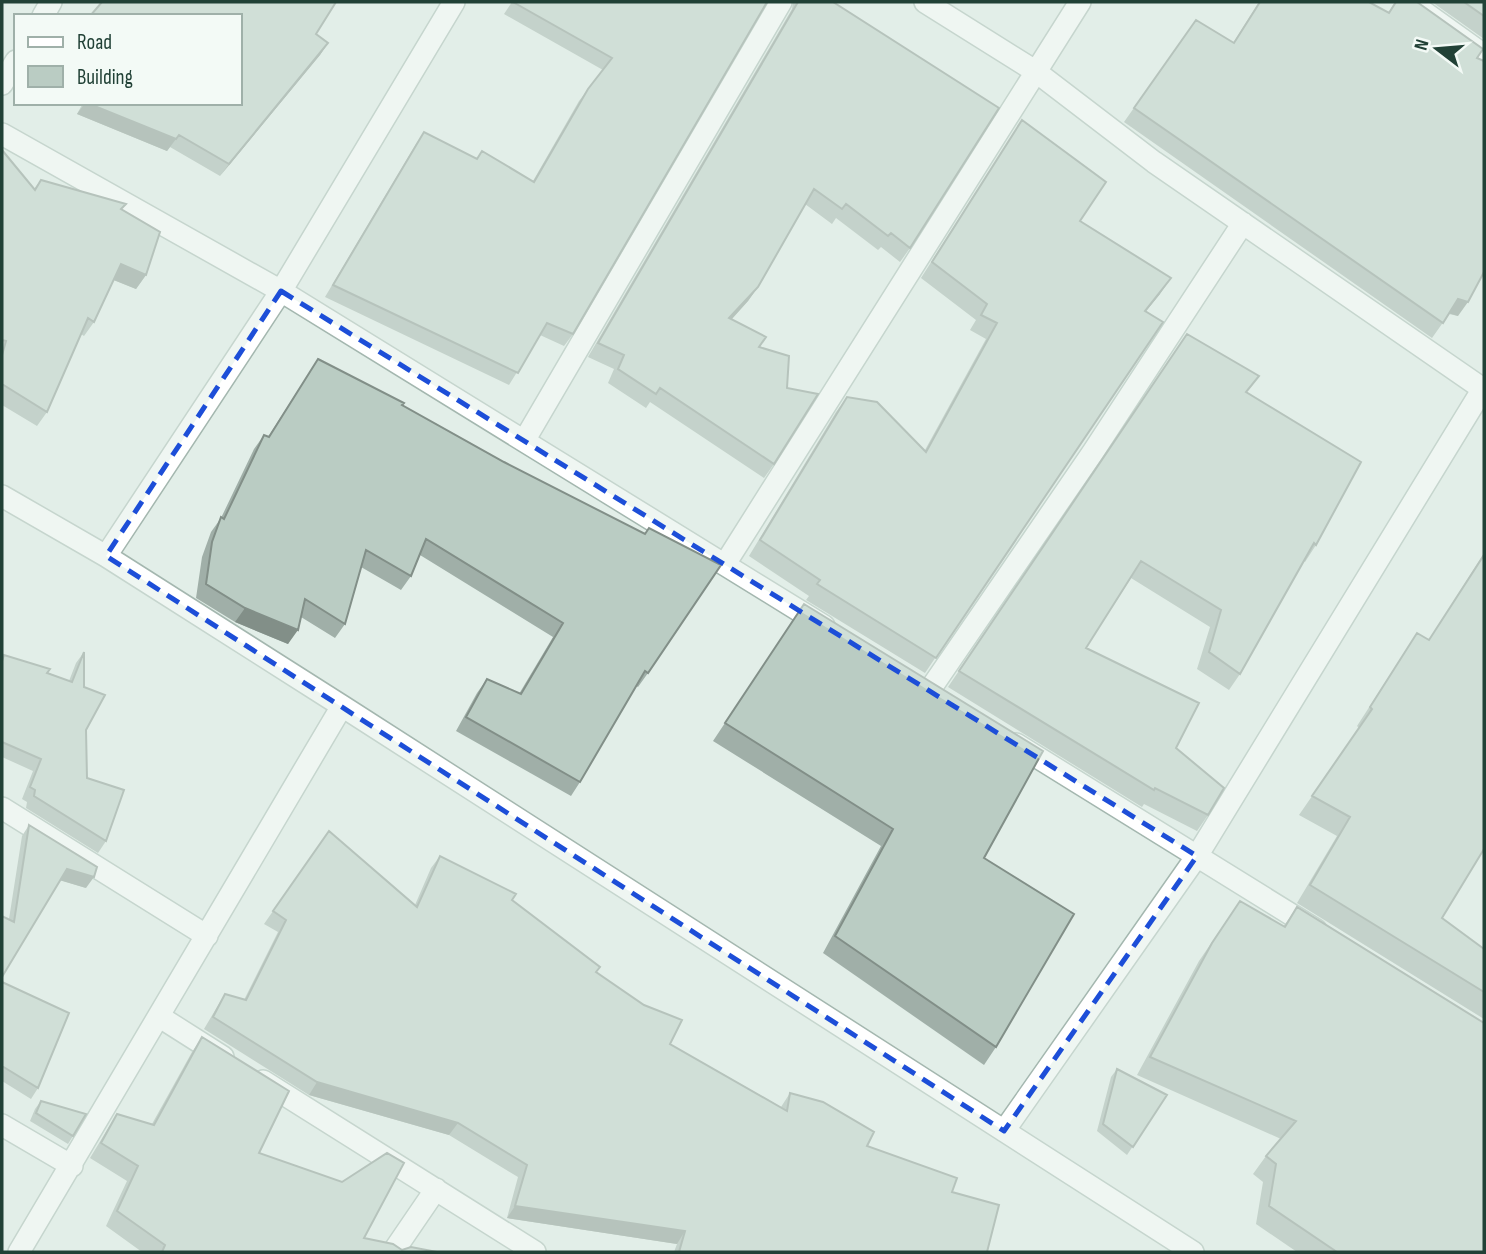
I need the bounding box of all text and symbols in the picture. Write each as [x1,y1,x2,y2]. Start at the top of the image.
legend [14,14,242,105]
north arrow [1402,14,1472,84]
text: Road [77,30,112,55]
text: N [1410,37,1435,53]
text: Building [77,65,133,90]

